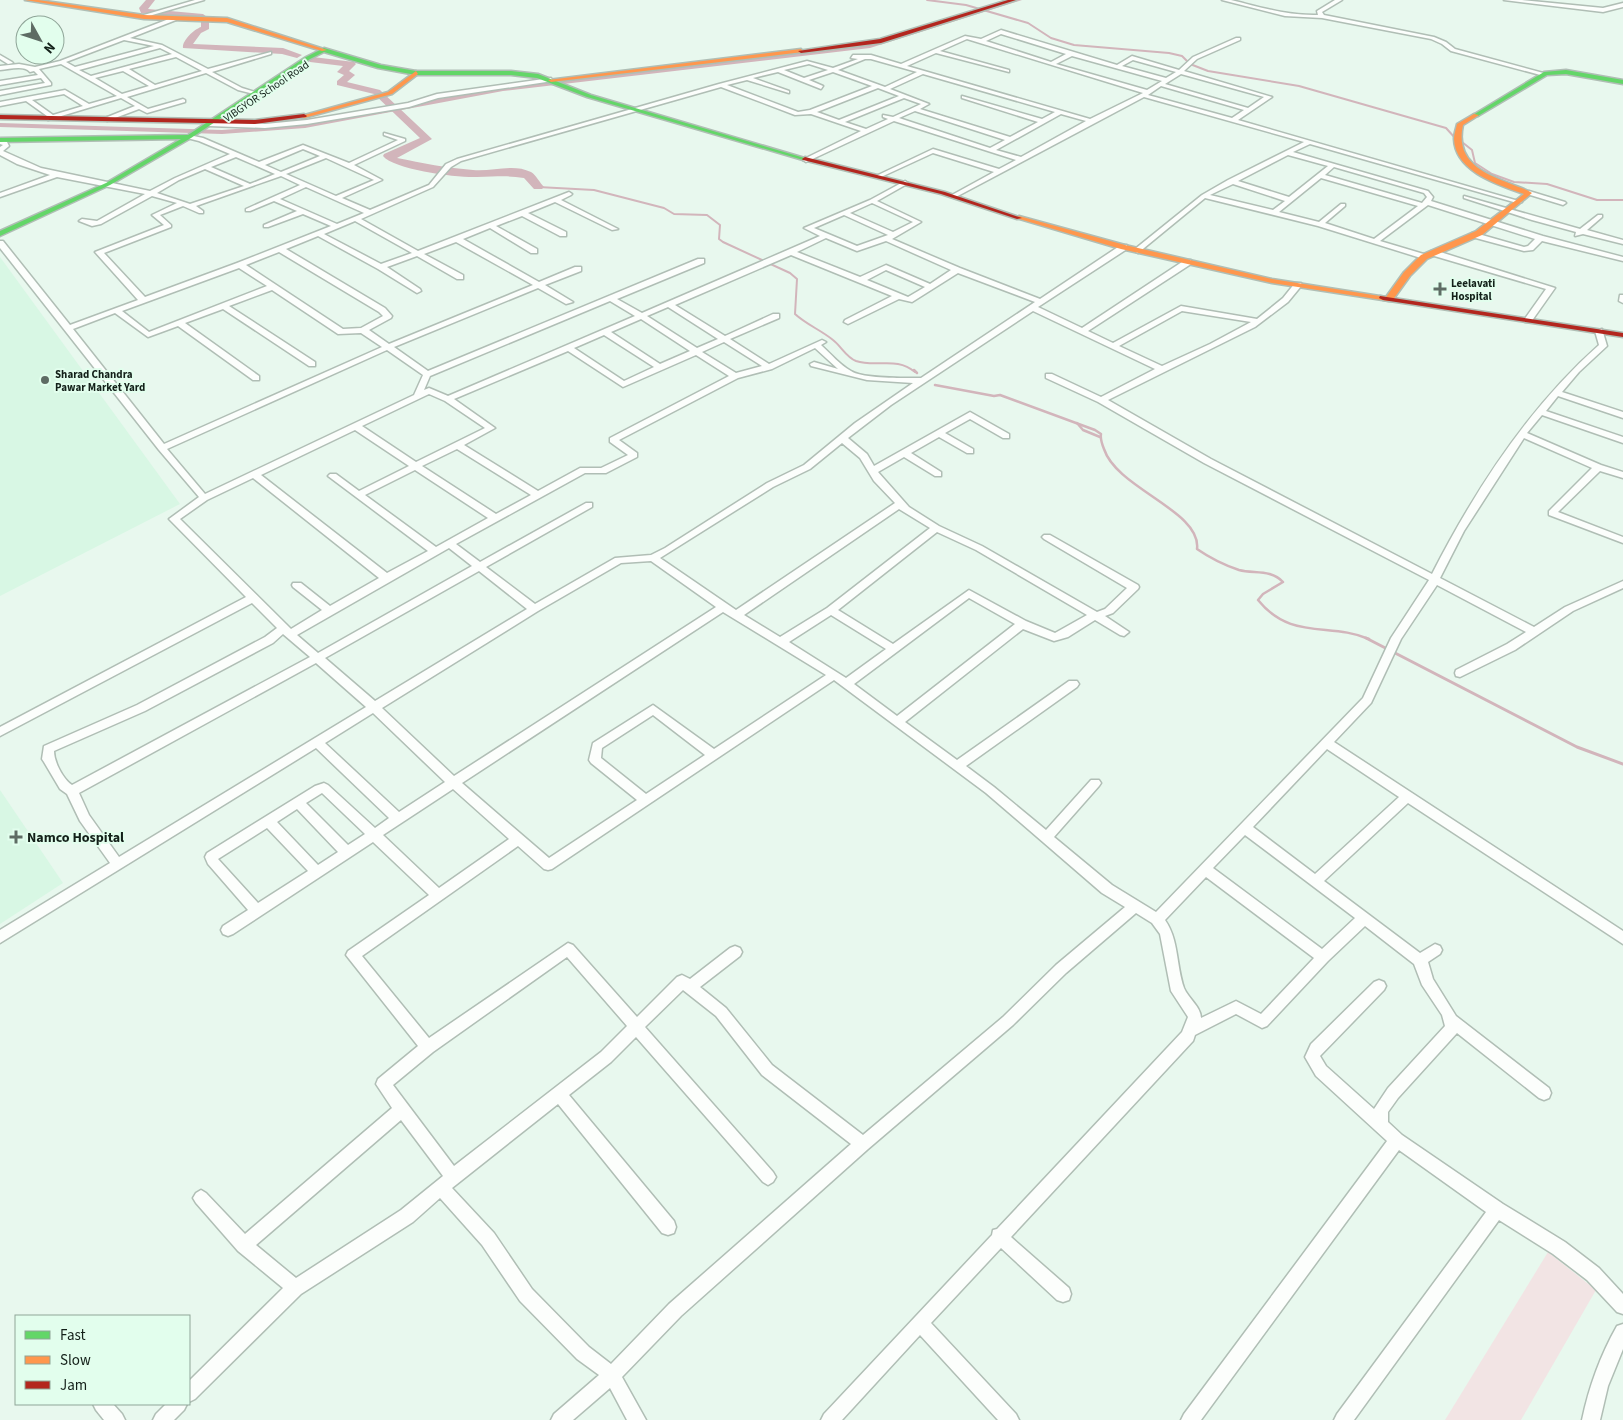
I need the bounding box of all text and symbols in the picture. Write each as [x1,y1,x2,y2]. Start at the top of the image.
north arrow [15,15,65,65]
text: N [39,38,60,58]
street label: VIBGYOR School Road [221,57,312,126]
place label: Leelavati Hospital [1451,276,1495,304]
marker: Leelavati Hospital [1433,282,1447,296]
place label: Sharad Chandra Pawar Market Yard [55,367,145,395]
marker: Sharad Chandra Pawar Market Yard [39,374,51,386]
place label: Namco Hospital [27,828,124,848]
marker: Namco Hospital [9,830,23,844]
legend [15,1315,190,1405]
text: Fast [60,1325,86,1346]
text: Slow [60,1350,91,1371]
text: Jam [60,1375,87,1396]

